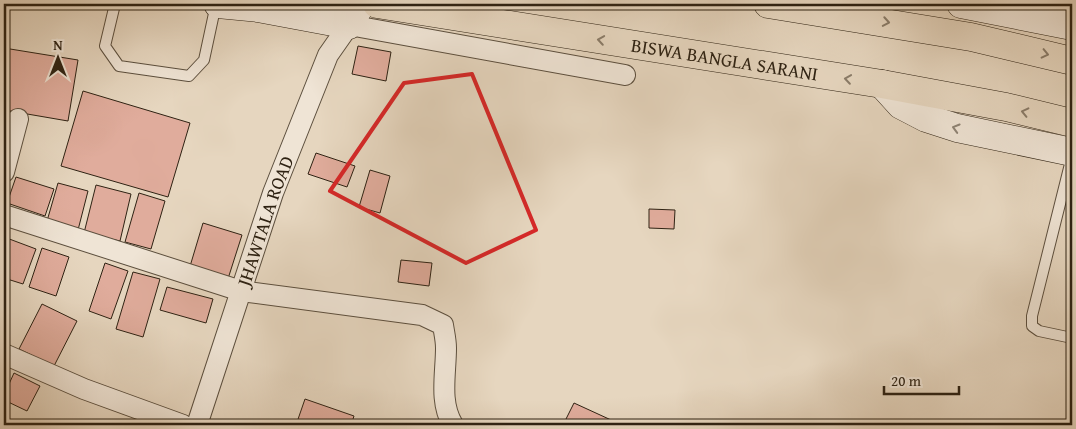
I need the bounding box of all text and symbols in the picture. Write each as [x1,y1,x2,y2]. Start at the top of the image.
one-way arrow [881,17,890,27]
street label: BISWA BANGLA SARANI [629,30,820,88]
north arrow [32,32,82,82]
text: N [53,35,63,55]
one-way arrow [597,35,605,46]
one-way arrow [1040,48,1049,59]
one-way arrow [843,74,851,85]
one-way arrow [1020,107,1029,118]
one-way arrow [952,123,961,133]
street label: JHAWTALA ROAD [229,152,300,292]
scale bar [884,364,958,396]
text: 20 m [891,370,922,391]

